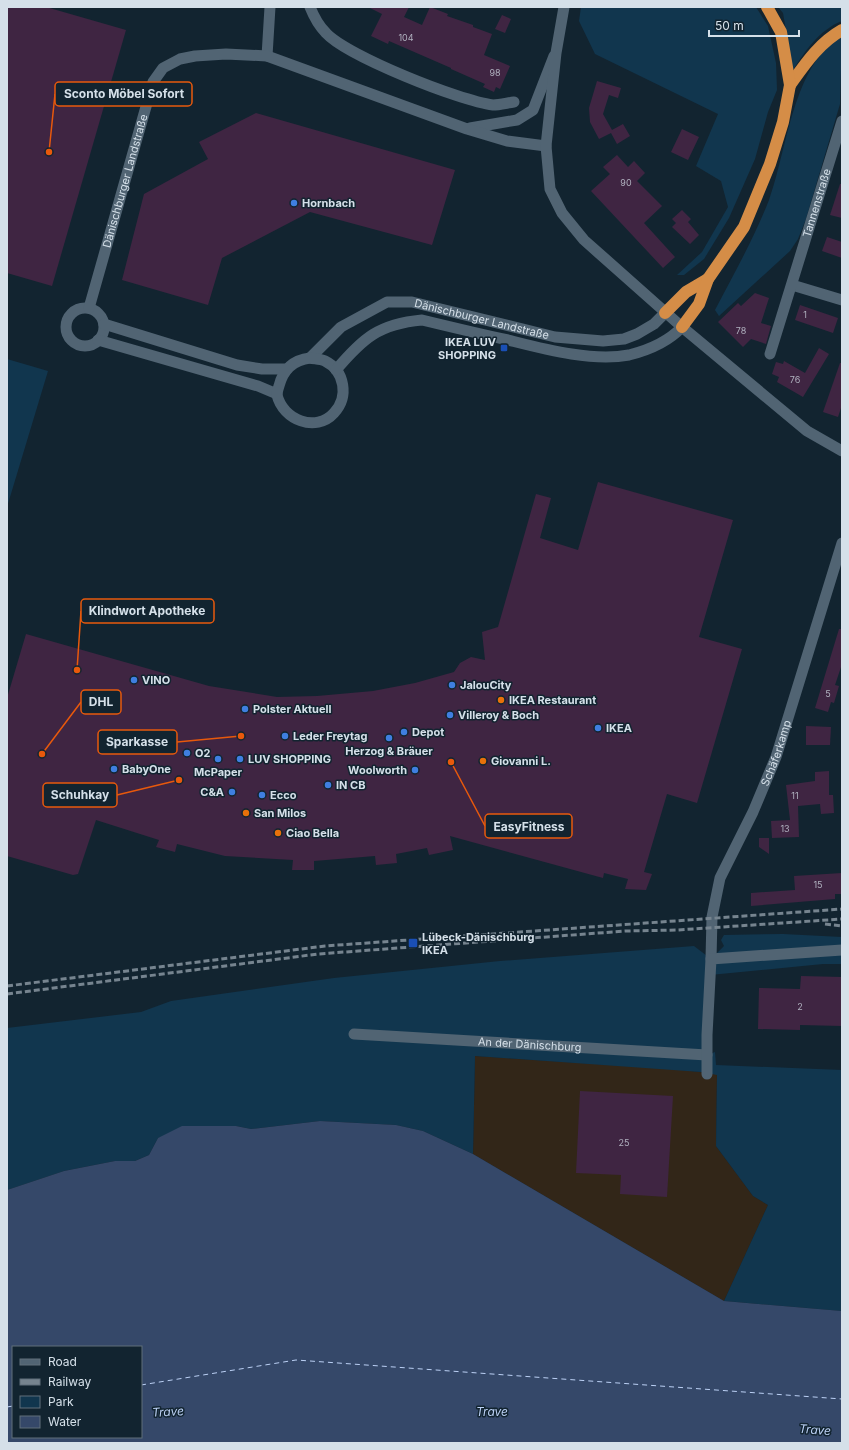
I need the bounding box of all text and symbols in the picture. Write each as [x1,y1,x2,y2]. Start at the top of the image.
scale bar [709,12,799,38]
text: 50 m [715,18,744,33]
house number: 104 [398,32,414,43]
house number: 98 [489,67,501,78]
callout: Sconto Möbel Sofort [55,82,192,106]
text: Sconto Möbel Sofort [64,86,185,101]
street label: Dänischburger Landstraße [99,113,151,249]
street label: Tannenstraße [799,167,834,239]
house number: 90 [620,177,632,188]
place label: Hornbach [302,196,355,210]
marker: Hornbach [289,198,299,208]
street label: Dänischburger Landstraße [413,296,551,342]
house number: 1 [803,309,807,320]
house number: 78 [736,325,747,336]
place label: IKEA LUV SHOPPING [438,335,496,362]
marker: IKEA LUV SHOPPING [499,343,509,353]
house number: 76 [790,374,801,385]
callout: Klindwort Apotheke [81,599,214,623]
text: Klindwort Apotheke [89,603,205,618]
place label: VINO [142,673,170,687]
marker: VINO [129,675,139,685]
place label: JalouCity [460,678,512,692]
marker: JalouCity [447,680,457,690]
house number: 5 [825,688,831,699]
callout: DHL [81,690,121,714]
place label: IKEA Restaurant [509,693,596,707]
text: DHL [89,694,113,709]
marker: IKEA Restaurant [496,695,506,705]
place label: Polster Aktuell [253,702,331,716]
marker: Polster Aktuell [240,704,250,714]
place label: Villeroy & Boch [458,708,539,722]
marker: Villeroy & Boch [445,710,455,720]
street label: Schäferkamp [758,718,794,788]
place label: IKEA [606,721,632,735]
marker: IKEA [593,723,603,733]
place label: Depot [412,725,444,739]
marker: Depot [399,727,409,737]
place label: Leder Freytag [293,729,367,743]
callout: Sparkasse [98,730,177,754]
marker: Leder Freytag [280,731,290,741]
marker: Herzog & Bräuer [384,733,394,743]
text: Sparkasse [106,734,168,749]
place label: Herzog & Bräuer [345,744,433,758]
place label: O2 [195,746,210,760]
marker: O2 [182,748,192,758]
place label: LUV SHOPPING [248,752,331,766]
marker: McPaper [213,754,223,764]
marker: LUV SHOPPING [235,754,245,764]
place label: Giovanni L. [491,754,551,768]
marker: Giovanni L. [478,756,488,766]
place label: BabyOne [122,762,171,776]
place label: Woolworth [348,763,407,777]
marker: BabyOne [109,764,119,774]
place label: McPaper [194,765,243,779]
marker: Woolworth [410,765,420,775]
place label: IN CB [336,778,366,792]
marker: IN CB [323,780,333,790]
callout: Schuhkay [43,783,117,807]
place label: C&A [200,785,224,799]
text: Schuhkay [51,787,110,802]
marker: C&A [227,787,237,797]
place label: Ecco [270,788,297,802]
marker: Ecco [257,790,267,800]
house number: 11 [791,790,799,801]
place label: San Milos [254,806,306,820]
marker: San Milos [241,808,251,818]
callout: EasyFitness [485,814,572,838]
text: EasyFitness [494,819,565,834]
house number: 13 [780,823,790,834]
place label: Ciao Bella [286,826,339,840]
marker: Ciao Bella [273,828,283,838]
house number: 15 [813,879,823,890]
place label: Lübeck-Dänischburg IKEA [422,930,535,957]
marker: Lübeck-Dänischburg IKEA [407,937,419,949]
house number: 2 [797,1001,803,1012]
street label: An der Dänischburg [478,1034,582,1055]
house number: 25 [619,1137,629,1148]
legend [12,1346,142,1438]
text: Road [48,1354,77,1369]
text: Railway [48,1374,92,1389]
text: Park [48,1394,74,1409]
water label: Trave [152,1403,184,1420]
water label: Trave [476,1404,508,1419]
text: Water [48,1414,82,1429]
water label: Trave [799,1421,832,1438]

